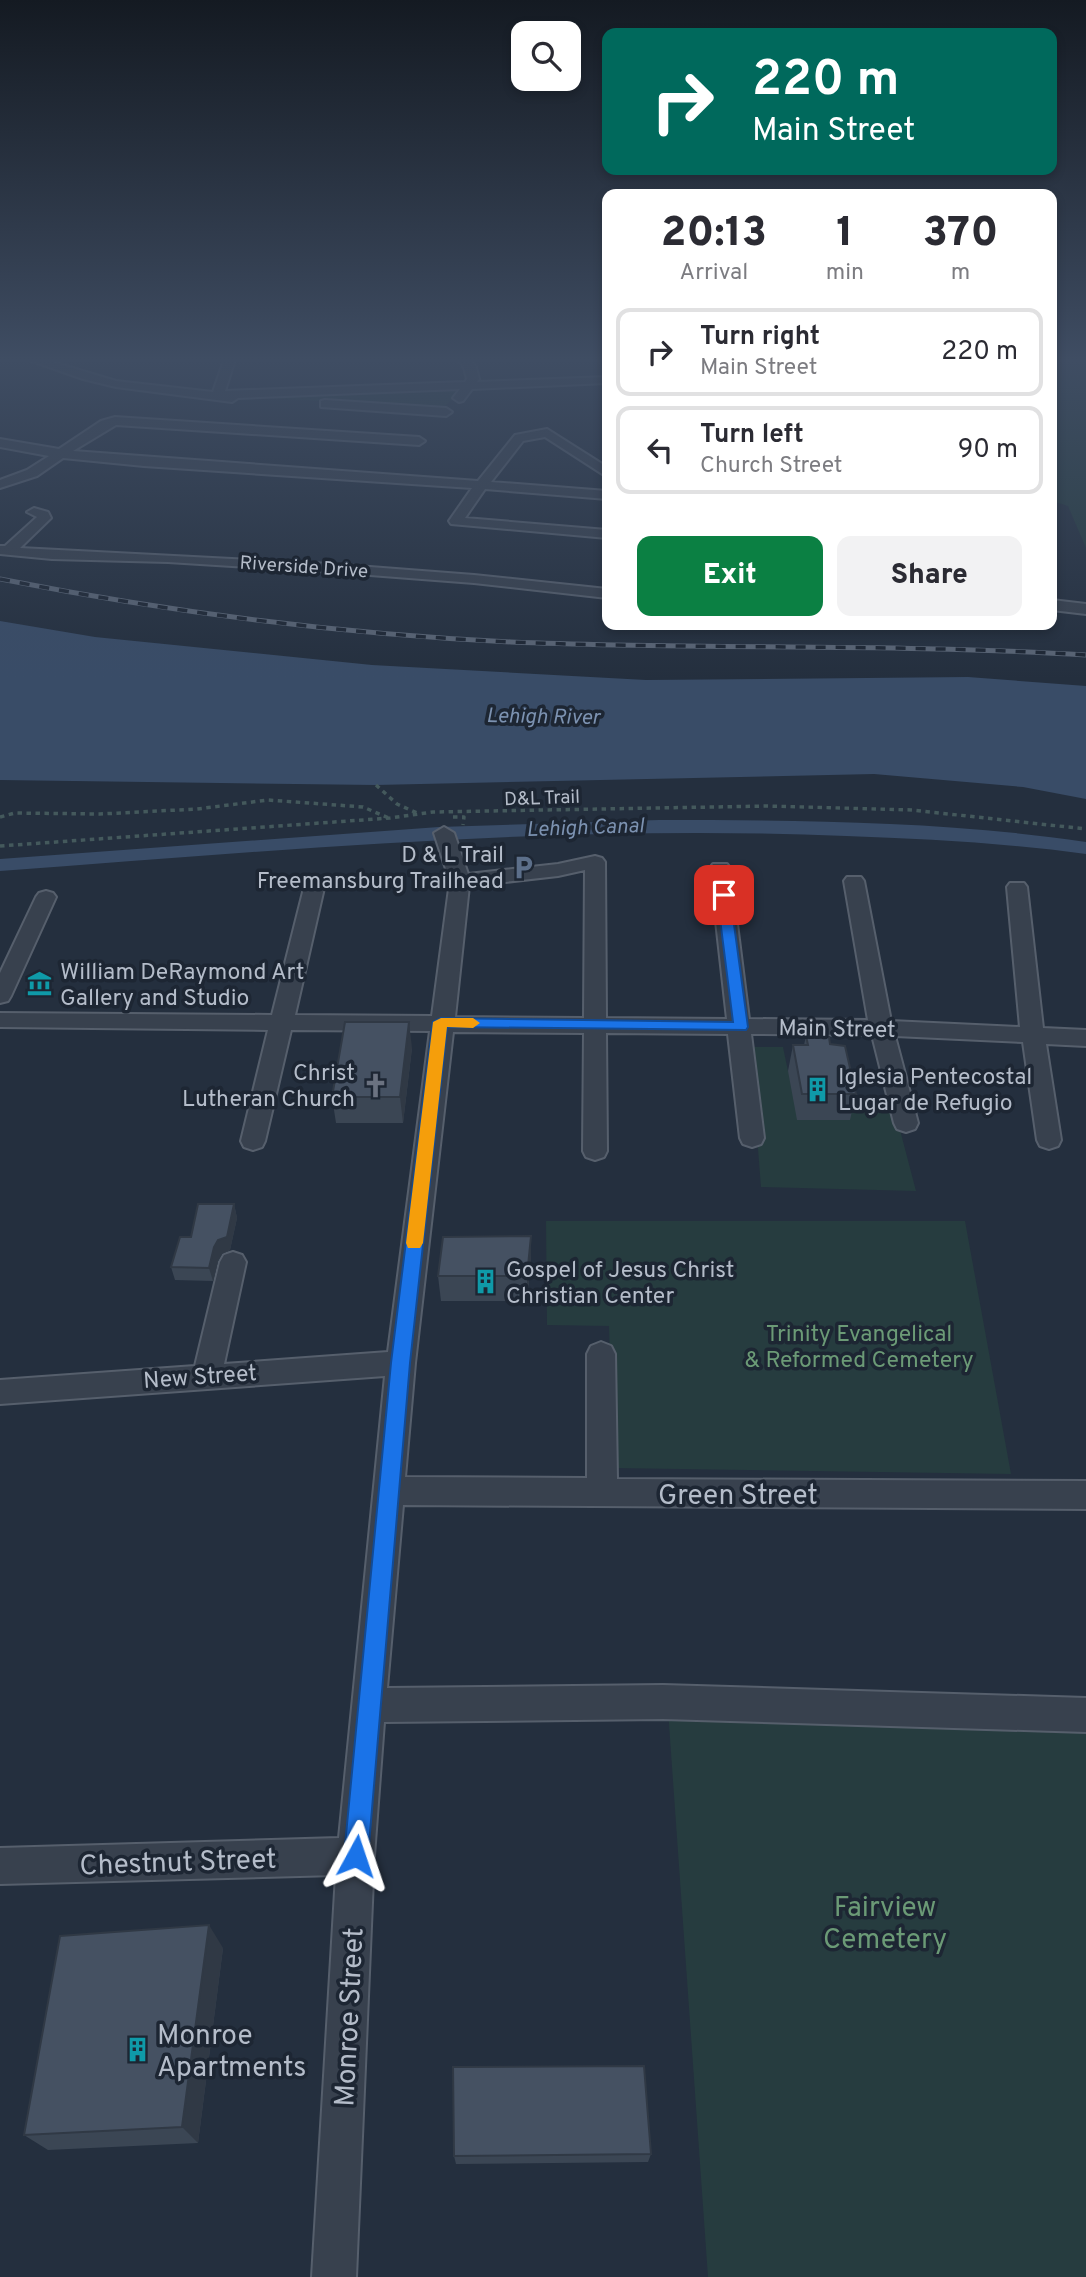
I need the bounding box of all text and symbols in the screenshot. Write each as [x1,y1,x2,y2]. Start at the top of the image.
map controls [511,21,581,91]
button: search [511,21,581,91]
text: 220 m [752,51,899,113]
icon: right [637,56,728,147]
text: Main Street [752,112,915,152]
text: 20:13 [661,208,767,261]
text: 1 [836,208,853,261]
text: 370 [923,208,998,261]
text: Arrival [680,259,748,288]
text: min [826,259,864,288]
text: m [951,259,970,288]
text: Turn right [700,321,820,354]
icon: right [641,333,679,371]
text: 220 m [941,336,1018,369]
text: Main Street [700,354,817,383]
text: Turn left [700,419,804,452]
icon: left [641,431,679,469]
text: 90 m [958,434,1018,467]
text: Church Street [700,452,842,481]
button: Exit [637,536,823,616]
button: Share [837,536,1022,616]
street label: Riverside Drive [239,552,369,584]
water label: Lehigh River [486,703,602,732]
street label: D&L Trail [504,786,580,812]
water label: Lehigh Canal [526,813,646,844]
place label: D & L Trail Freemansburg Trailhead [257,842,504,897]
parking icon: D & L Trail Freemansburg Trailhead [510,853,538,881]
pin [694,865,754,925]
icon: arrive [705,876,743,914]
place label: William DeRaymond Art Gallery and Studio [60,959,305,1014]
museum icon: William DeRaymond Art Gallery and Studio [26,970,54,998]
street label: Main Street [778,1015,896,1046]
place label: Christ Lutheran Church [182,1060,355,1115]
place label: Iglesia Pentecostal Lugar de Refugio [838,1064,1032,1119]
church icon: Christ Lutheran Church [361,1071,389,1099]
building icon: Iglesia Pentecostal Lugar de Refugio [804,1075,832,1103]
place label: Gospel of Jesus Christ Christian Center [506,1257,735,1312]
building icon: Gospel of Jesus Christ Christian Center [472,1268,500,1296]
park label: Trinity Evangelical & Reformed Cemetery [744,1321,974,1376]
street label: New Street [142,1360,258,1397]
street label: Green Street [658,1479,818,1515]
position arrow [319,1819,393,1893]
street label: Chestnut Street [79,1843,277,1885]
park label: Fairview Cemetery [823,1891,947,1959]
street label: Monroe Street [328,1927,374,2108]
place label: Monroe Apartments [157,2019,306,2087]
building icon: Monroe Apartments [123,2036,151,2064]

